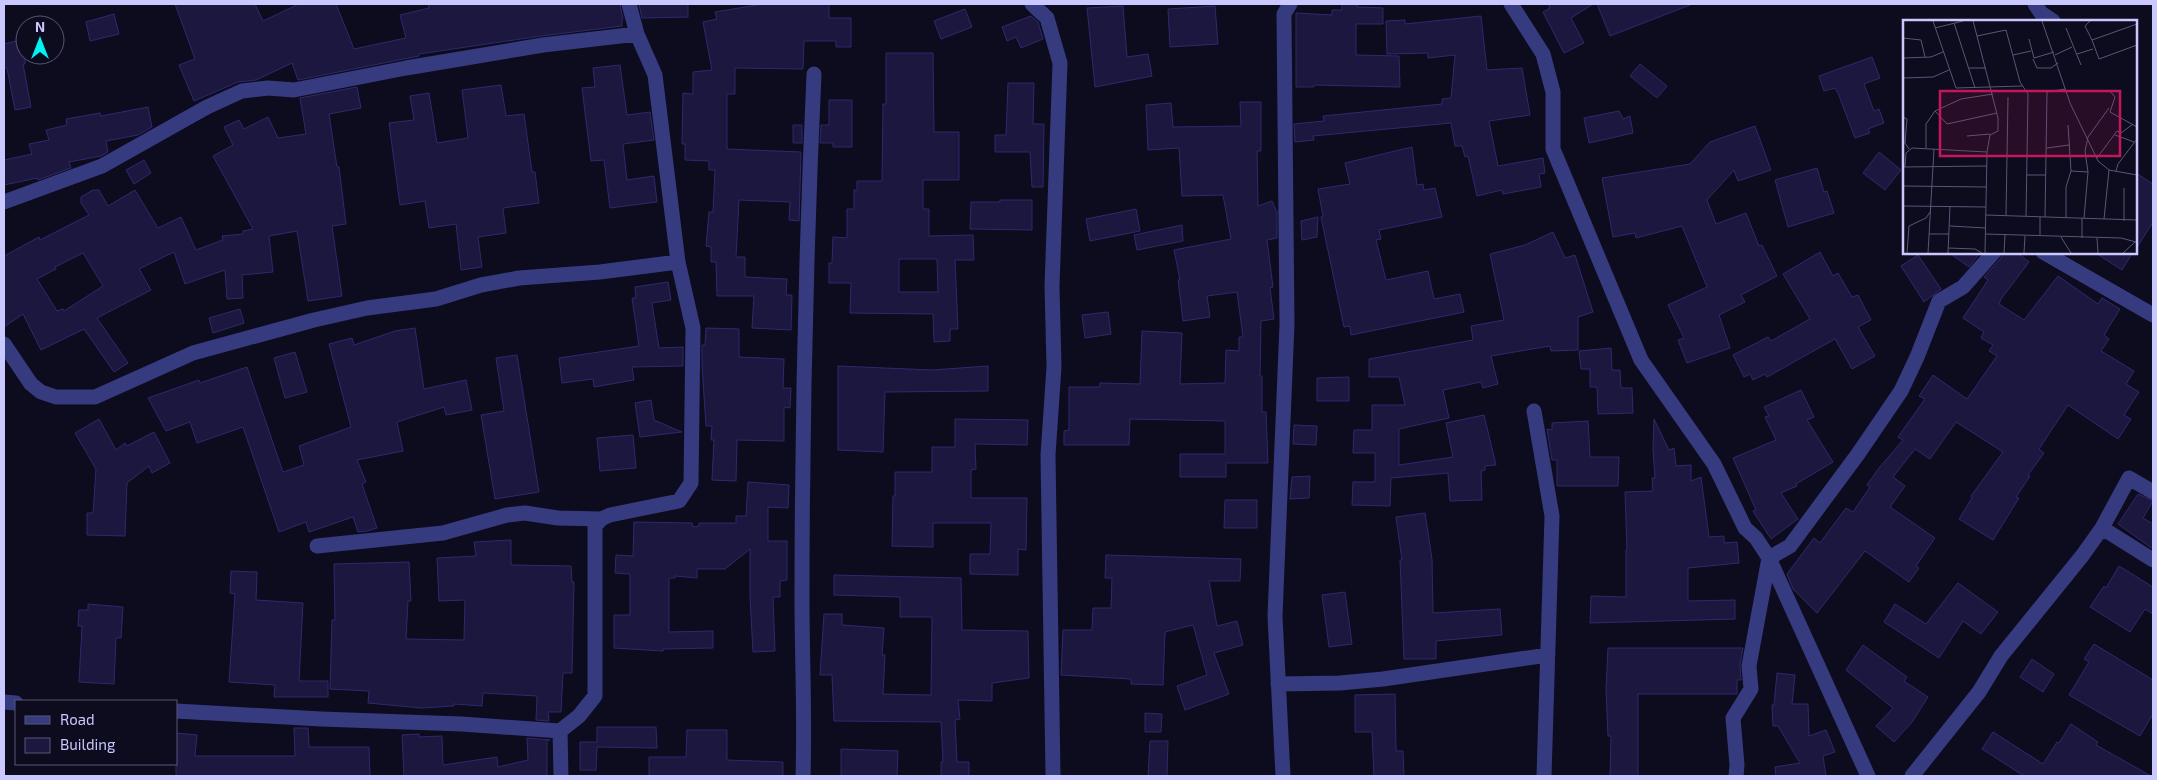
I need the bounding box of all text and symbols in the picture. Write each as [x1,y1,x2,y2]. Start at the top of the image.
north arrow [15,15,65,65]
text: N [35,18,45,35]
inset map [1903,20,2137,254]
legend [15,700,178,765]
text: Road [60,710,95,728]
text: Building [60,735,116,753]

